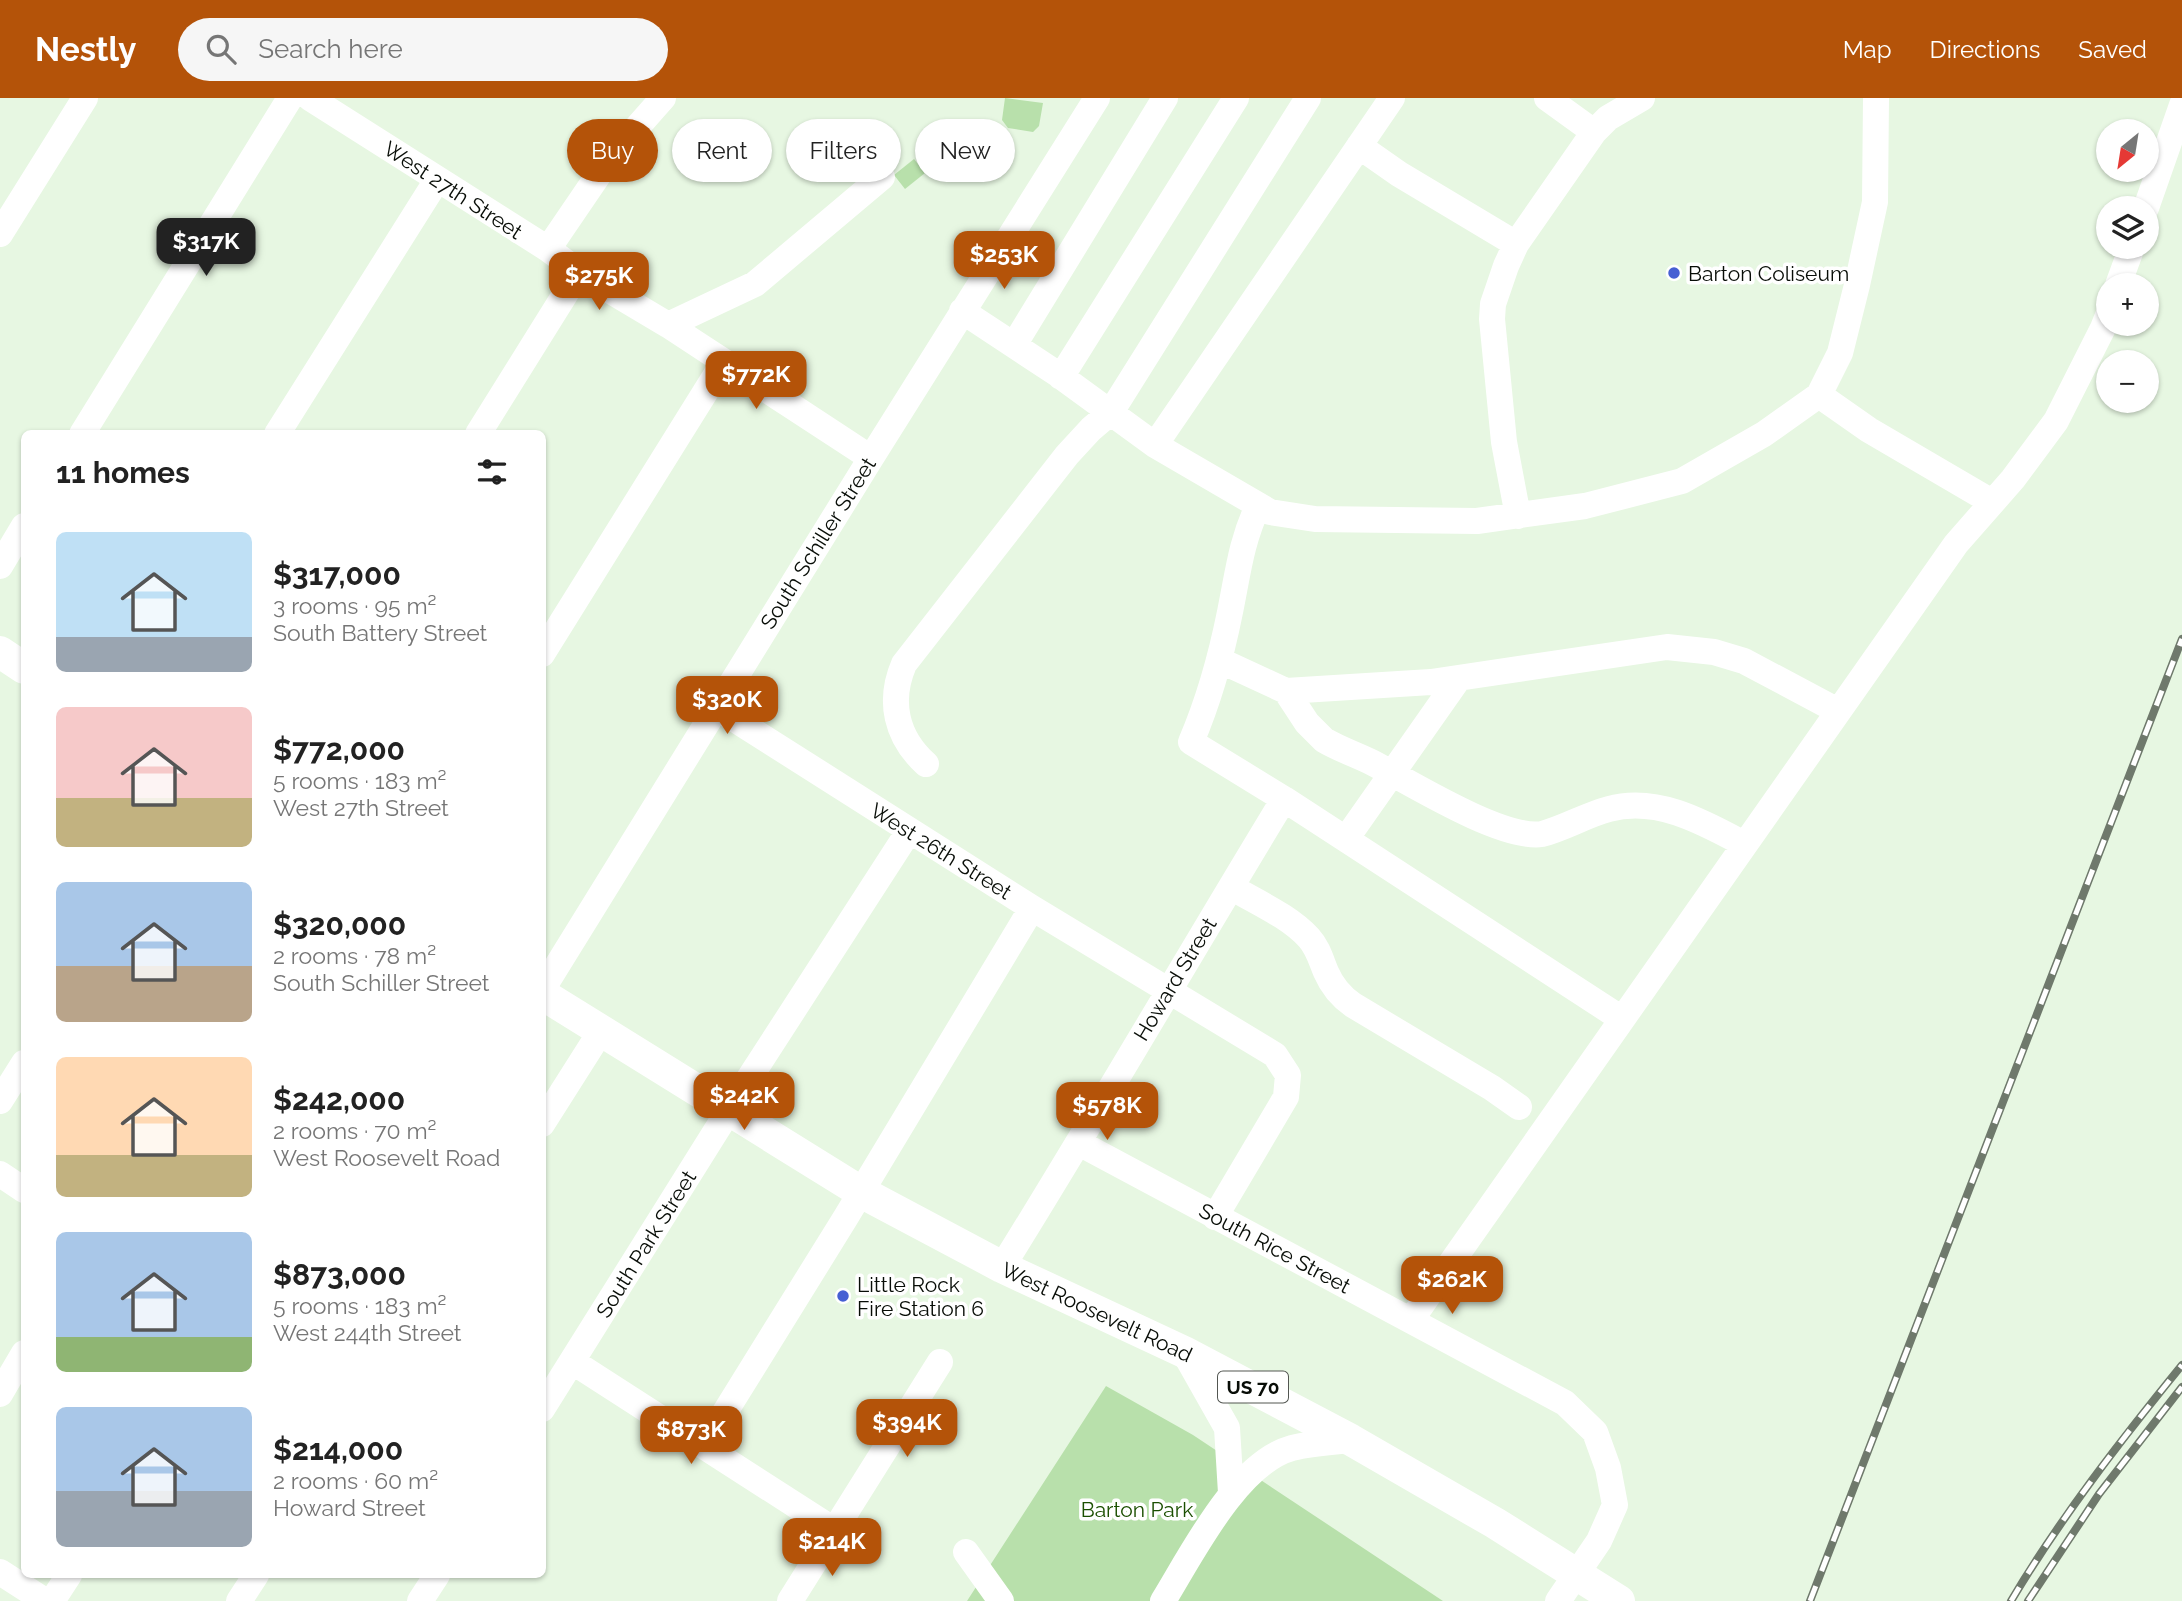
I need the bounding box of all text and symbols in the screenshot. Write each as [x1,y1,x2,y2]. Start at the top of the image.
search box [178,18,668,81]
text: Nestly [35,30,136,69]
icon: search [202,30,240,68]
text: Search here [258,34,403,64]
text: Map [1843,35,1892,64]
text: Directions [1930,35,2040,64]
text: Saved [2078,35,2147,64]
chip: Buy [567,119,658,182]
chip: Rent [672,119,772,182]
chip: Filters [786,119,901,182]
chip: New [915,119,1015,182]
north arrow [2096,119,2160,182]
map controls [2096,119,2159,413]
street label: West 27th Street [379,136,527,244]
button: layers [2096,196,2159,259]
pin: $317K [157,218,255,278]
text: $317K [173,227,239,254]
pin: $253K [955,232,1053,291]
text: $253K [970,240,1038,267]
pin: $275K [550,252,648,312]
text: $275K [565,261,633,288]
place label: Barton Coliseum [1688,261,1849,286]
marker: Barton Coliseum [1666,265,1682,281]
button: + [2096,273,2159,336]
button: − [2096,350,2159,413]
pin: $772K [707,352,805,411]
text: $772K [722,360,790,387]
icon: filters [473,453,511,491]
street label: South Schiller Street [755,453,881,633]
text: 11 homes [56,455,190,490]
text: $317,000 [273,557,401,592]
icon: home [112,560,196,644]
text: 3 rooms · 95 m² [273,592,436,619]
text: South Battery Street [273,619,487,646]
pin: $320K [678,676,776,736]
text: $320K [692,685,762,712]
text: $772,000 [273,732,405,767]
icon: home [112,735,196,819]
text: 5 rooms · 183 m² [273,767,447,794]
text: West 27th Street [273,794,449,821]
street label: West 26th Street [866,798,1016,904]
text: $320,000 [273,907,406,942]
icon: home [112,910,196,994]
street label: Howard Street [1128,913,1222,1045]
text: 2 rooms · 78 m² [273,942,436,969]
text: South Schiller Street [273,969,489,996]
pin: $242K [695,1072,793,1132]
text: $242K [709,1081,779,1108]
text: $242,000 [273,1082,405,1117]
pin: $578K [1058,1082,1156,1142]
icon: home [112,1085,196,1169]
text: $578K [1072,1091,1142,1118]
text: 2 rooms · 70 m² [273,1117,436,1144]
text: West Roosevelt Road [273,1144,500,1171]
street label: South Park Street [591,1166,701,1322]
street label: South Rice Street [1195,1198,1355,1298]
pin: $262K [1403,1256,1501,1316]
text: $873,000 [273,1257,406,1292]
street label: West Roosevelt Road [998,1257,1196,1367]
icon: home [112,1260,196,1344]
text: $262K [1417,1265,1487,1292]
place label: Little Rock Fire Station 6 [857,1272,984,1321]
marker: Little Rock Fire Station 6 [835,1288,851,1304]
text: 5 rooms · 183 m² [273,1292,447,1319]
text: West 244th Street [273,1319,462,1346]
road number: US 70 [1218,1372,1288,1402]
pin: $394K [858,1400,956,1459]
pin: $873K [642,1406,740,1466]
text: $394K [872,1408,942,1435]
text: $873K [656,1415,726,1442]
text: $214,000 [273,1432,403,1467]
icon: home [112,1435,196,1519]
text: 2 rooms · 60 m² [273,1467,438,1494]
text: Howard Street [273,1494,426,1521]
park label: Barton Park [1081,1497,1193,1522]
pin: $214K [783,1518,881,1578]
text: $214K [798,1527,866,1554]

